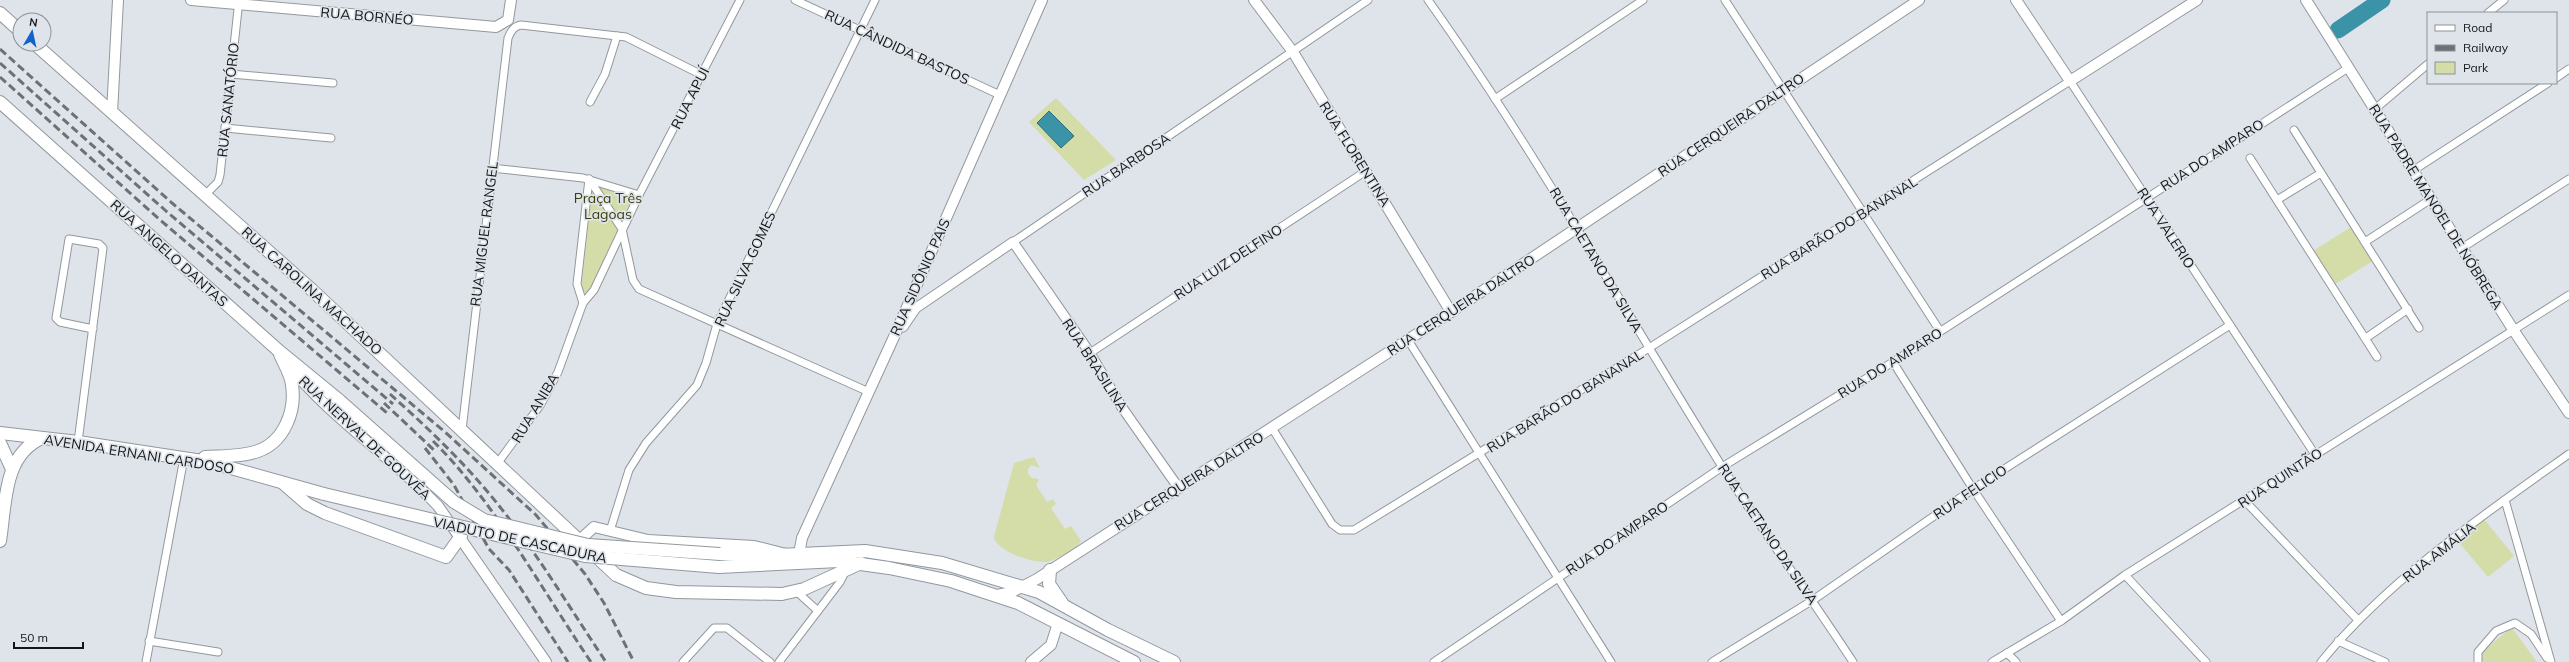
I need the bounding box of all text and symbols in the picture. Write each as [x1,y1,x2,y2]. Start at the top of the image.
street label: RUA BORNÉO [320,3,414,29]
street label: RUA CÂNDIDA BASTOS [822,6,972,89]
north arrow [12,12,52,52]
legend [2427,12,2557,84]
text: N [28,15,39,30]
text: Road [2463,20,2492,35]
text: Railway [2463,40,2509,55]
street label: RUA SANATÓRIO [213,42,243,158]
text: Park [2463,60,2489,75]
street label: RUA APUÍ [667,63,714,132]
street label: RUA CERQUEIRA DALTRO [1654,69,1808,181]
street label: RUA FLORENTINA [1315,98,1395,211]
street label: RUA PADRE MANOEL DE NÓBREGA [2365,101,2507,314]
street label: RUA DO AMPARO [2157,115,2267,195]
street label: RUA BARBOSA [1078,128,1174,201]
street label: RUA MIGUEL RANGEL [466,160,502,307]
street label: RUA BARÃO DO BANANAL [1757,172,1921,284]
street label: RUA CAETANO DA SILVA [1545,184,1647,336]
street label: RUA VALERIO [2133,184,2199,272]
park label: Praça Três Lagoas [574,189,642,223]
street label: RUA ANGELO DANTAS [107,195,232,311]
street label: RUA SILVA GOMES [710,208,780,330]
street label: RUA SIDÔNIO PAIS [886,215,954,339]
street label: RUA LUIZ DELFINO [1170,220,1286,304]
street label: RUA CAROLINA MACHADO [238,223,386,359]
street label: RUA CERQUEIRA DALTRO [1384,250,1538,360]
street label: RUA BRASILINA [1058,315,1132,416]
street label: RUA DO AMPARO [1834,324,1946,402]
street label: RUA BARÃO DO BANANAL [1483,345,1647,457]
street label: RUA ANIBA [507,369,563,446]
street label: RUA NERVAL DE GOUVÊA [295,372,435,504]
street label: RUA CERQUEIRA DALTRO [1111,428,1267,534]
street label: AVENIDA ERNANI CARDOSO [43,430,235,478]
street label: RUA QUINTÃO [2234,444,2326,512]
street label: RUA CAETANO DA SILVA [1714,460,1822,609]
street label: RUA FELICIO [1930,461,2010,523]
street label: RUA DO AMPARO [1562,497,1672,579]
street label: VIADUTO DE CASCADURA [431,513,609,567]
street label: RUA AMÁLIA [2399,517,2480,586]
scale bar [14,624,83,650]
text: 50 m [20,630,48,645]

